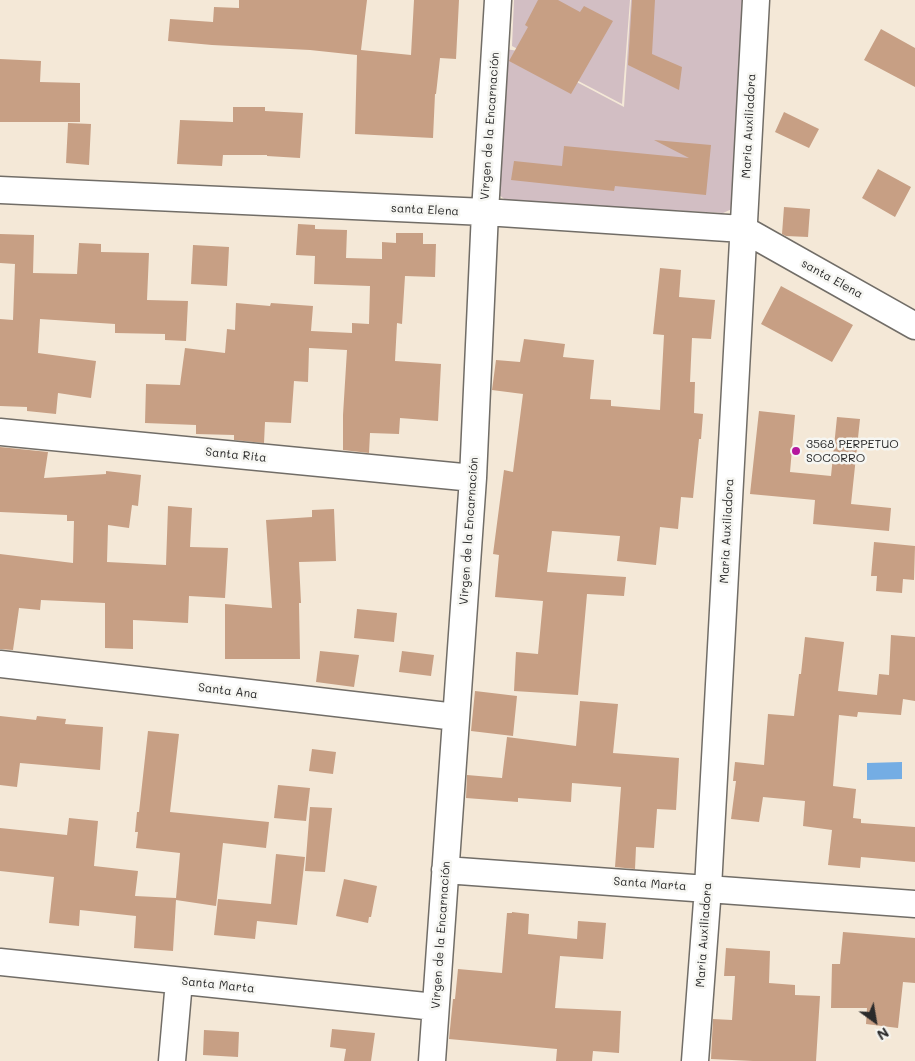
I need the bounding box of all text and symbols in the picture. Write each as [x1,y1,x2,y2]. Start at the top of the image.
street label: Virgen de la Encarnación [478,52,502,200]
street label: Maria Auxiliadora [739,73,759,179]
street label: santa Elena [391,201,459,219]
street label: santa Elena [799,256,865,302]
place label: 3568 PERPETUO SOCORRO [806,437,899,465]
street label: Santa Rita [205,445,267,465]
marker: 3568 PERPETUO SOCORRO [790,445,802,457]
street label: Virgen de la Encarnación [457,457,481,605]
street label: Maria Auxiliadora [717,478,737,584]
street label: Santa Ana [197,680,259,702]
street label: Virgen de la Encarnación [429,861,453,1009]
street label: Santa Marta [613,874,687,894]
street label: Maria Auxiliadora [693,882,715,988]
street label: Santa Marta [181,974,255,996]
north arrow [850,996,900,1046]
text: N [874,1023,893,1045]

